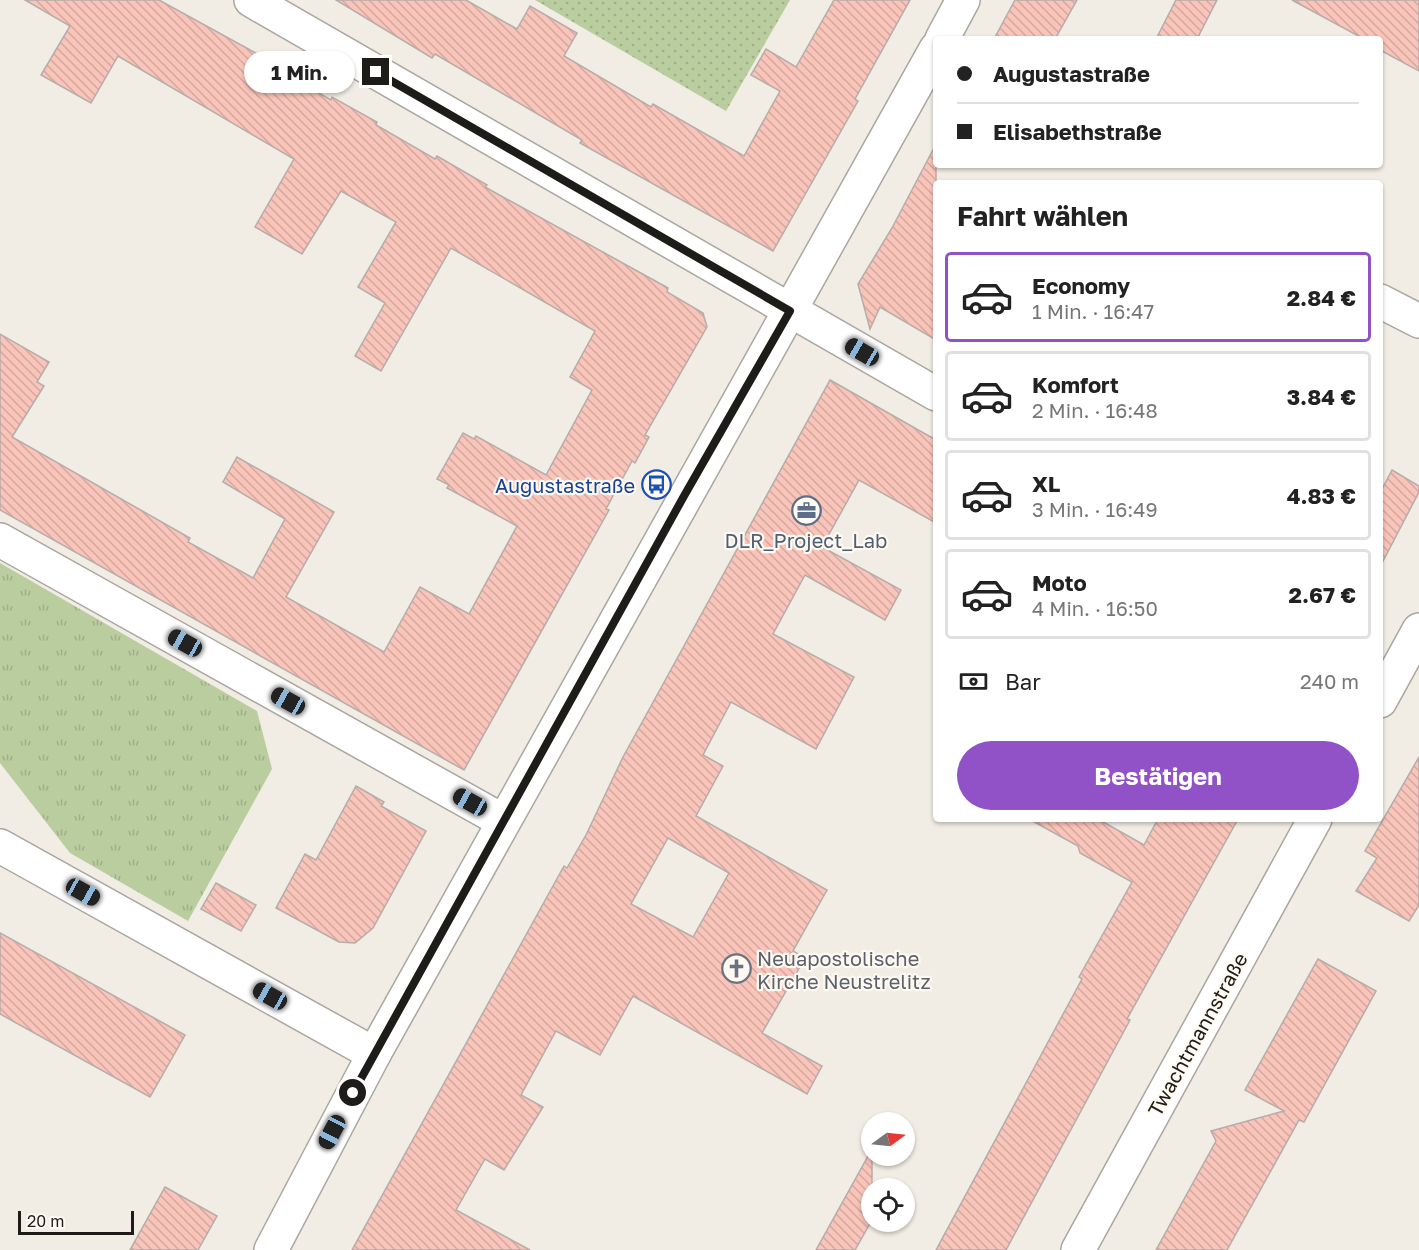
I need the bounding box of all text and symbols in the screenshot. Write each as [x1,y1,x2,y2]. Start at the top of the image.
callout: 1 Min. [244,51,355,93]
route end [362,58,389,85]
text: 1 Min. [271,60,328,84]
text: Augustastraße [993,60,1150,87]
text: Elisabethstraße [993,118,1162,145]
text: Fahrt wählen [957,200,1128,232]
icon: car [960,270,1014,324]
text: Economy [1032,272,1130,299]
text: 2.84 € [1287,284,1356,311]
text: 1 Min. · 16:47 [1032,299,1154,323]
car [842,335,882,369]
icon: car [960,369,1014,423]
text: Komfort [1032,371,1119,398]
text: 3.84 € [1287,383,1356,410]
text: 2 Min. · 16:48 [1032,398,1158,422]
icon: car [960,468,1014,522]
bus stop icon: Augustastraße [640,469,672,501]
text: XL [1032,470,1060,497]
place label: Augustastraße [495,473,635,497]
text: 4.83 € [1287,482,1356,509]
office icon: DLR_Project_Lab [790,494,822,526]
text: 3 Min. · 16:49 [1032,497,1158,521]
place label: DLR_Project_Lab [725,528,887,552]
icon: car [960,567,1014,621]
text: Moto [1032,569,1087,596]
text: 2.67 € [1289,581,1356,608]
text: 4 Min. · 16:50 [1032,596,1158,620]
car [165,626,205,660]
icon: cash [957,665,990,698]
text: Bar [1005,668,1041,695]
text: 240 m [1300,669,1359,693]
car [268,684,308,718]
button: Bestätigen [957,741,1359,810]
car [450,785,490,819]
car [63,875,103,909]
place label: Neuapostolische Kirche Neustrelitz [757,946,931,993]
street label: Twachtmannstraße [1142,948,1252,1120]
church icon: Neuapostolische Kirche Neustrelitz [720,953,752,985]
car [250,979,290,1013]
route start [339,1079,366,1106]
car [316,1112,348,1152]
north arrow [861,1112,915,1166]
map controls [861,1112,915,1232]
button: locate [861,1178,915,1232]
scale bar [18,1208,134,1236]
text: 20 m [27,1211,64,1231]

